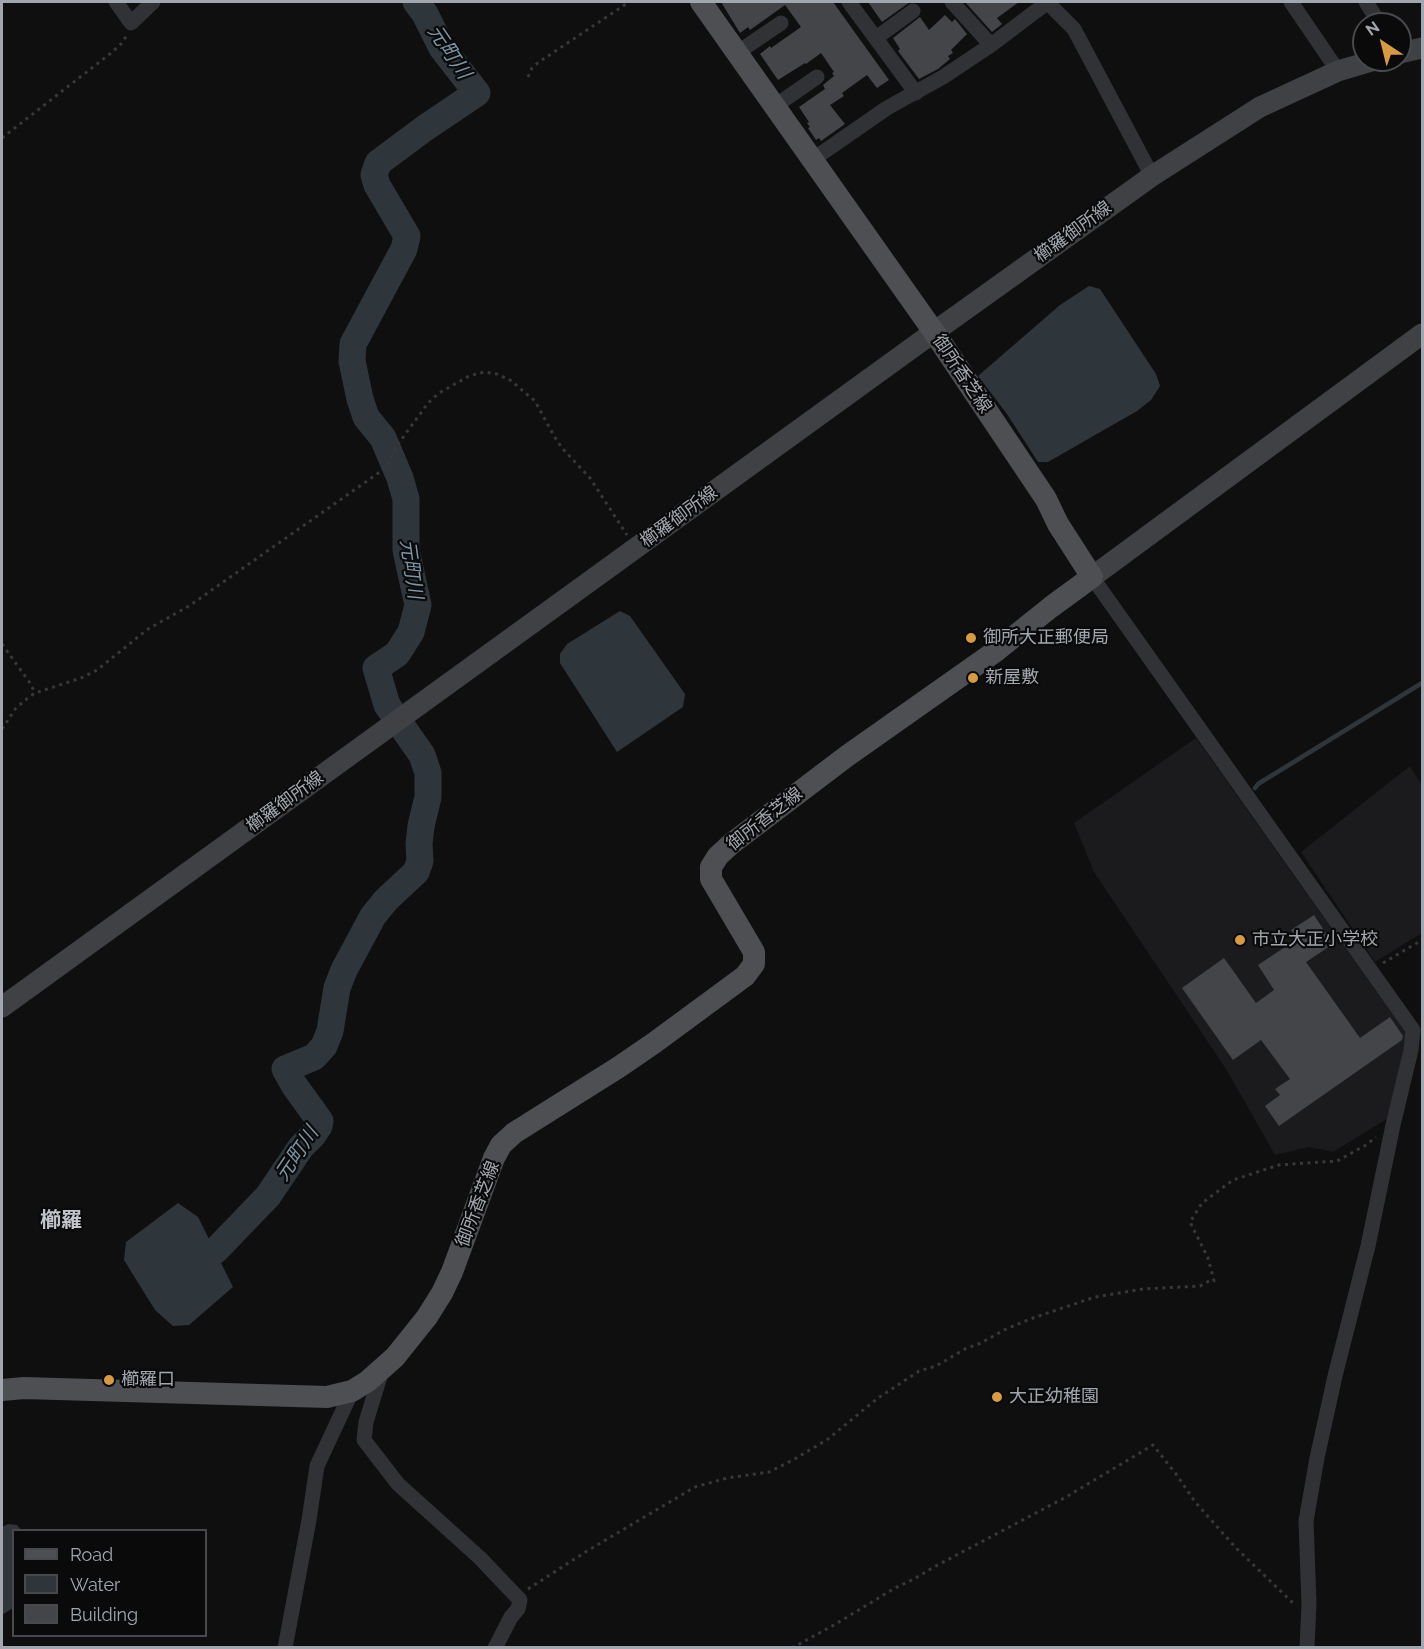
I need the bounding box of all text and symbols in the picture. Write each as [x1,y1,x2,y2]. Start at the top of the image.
north arrow [1352,12,1412,72]
text: N [1362,17,1383,40]
water label: 元町川 [422,20,476,84]
street label: 櫛羅御所線 [1030,197,1116,267]
street label: 御所香芝線 [928,331,996,417]
street label: 櫛羅御所線 [636,482,722,552]
water label: 元町川 [395,538,427,600]
place label: 御所大正郵便局 [983,627,1109,649]
marker: 御所大正郵便局 [964,631,978,645]
place label: 新屋敷 [985,667,1039,689]
marker: 新屋敷 [966,671,980,685]
street label: 櫛羅御所線 [242,767,328,837]
street label: 御所香芝線 [723,783,807,855]
place label: 市立大正小学校 [1252,929,1378,951]
marker: 市立大正小学校 [1233,933,1247,947]
water label: 元町川 [270,1122,324,1186]
street label: 御所香芝線 [452,1158,504,1250]
district label: 櫛羅 [40,1208,82,1234]
place label: 櫛羅口 [121,1369,175,1391]
marker: 櫛羅口 [102,1373,116,1387]
place label: 大正幼稚園 [1009,1386,1099,1408]
marker: 大正幼稚園 [990,1390,1004,1404]
legend [12,1529,207,1637]
text: Road [70,1544,113,1565]
text: Water [70,1574,120,1595]
text: Building [70,1604,138,1625]

